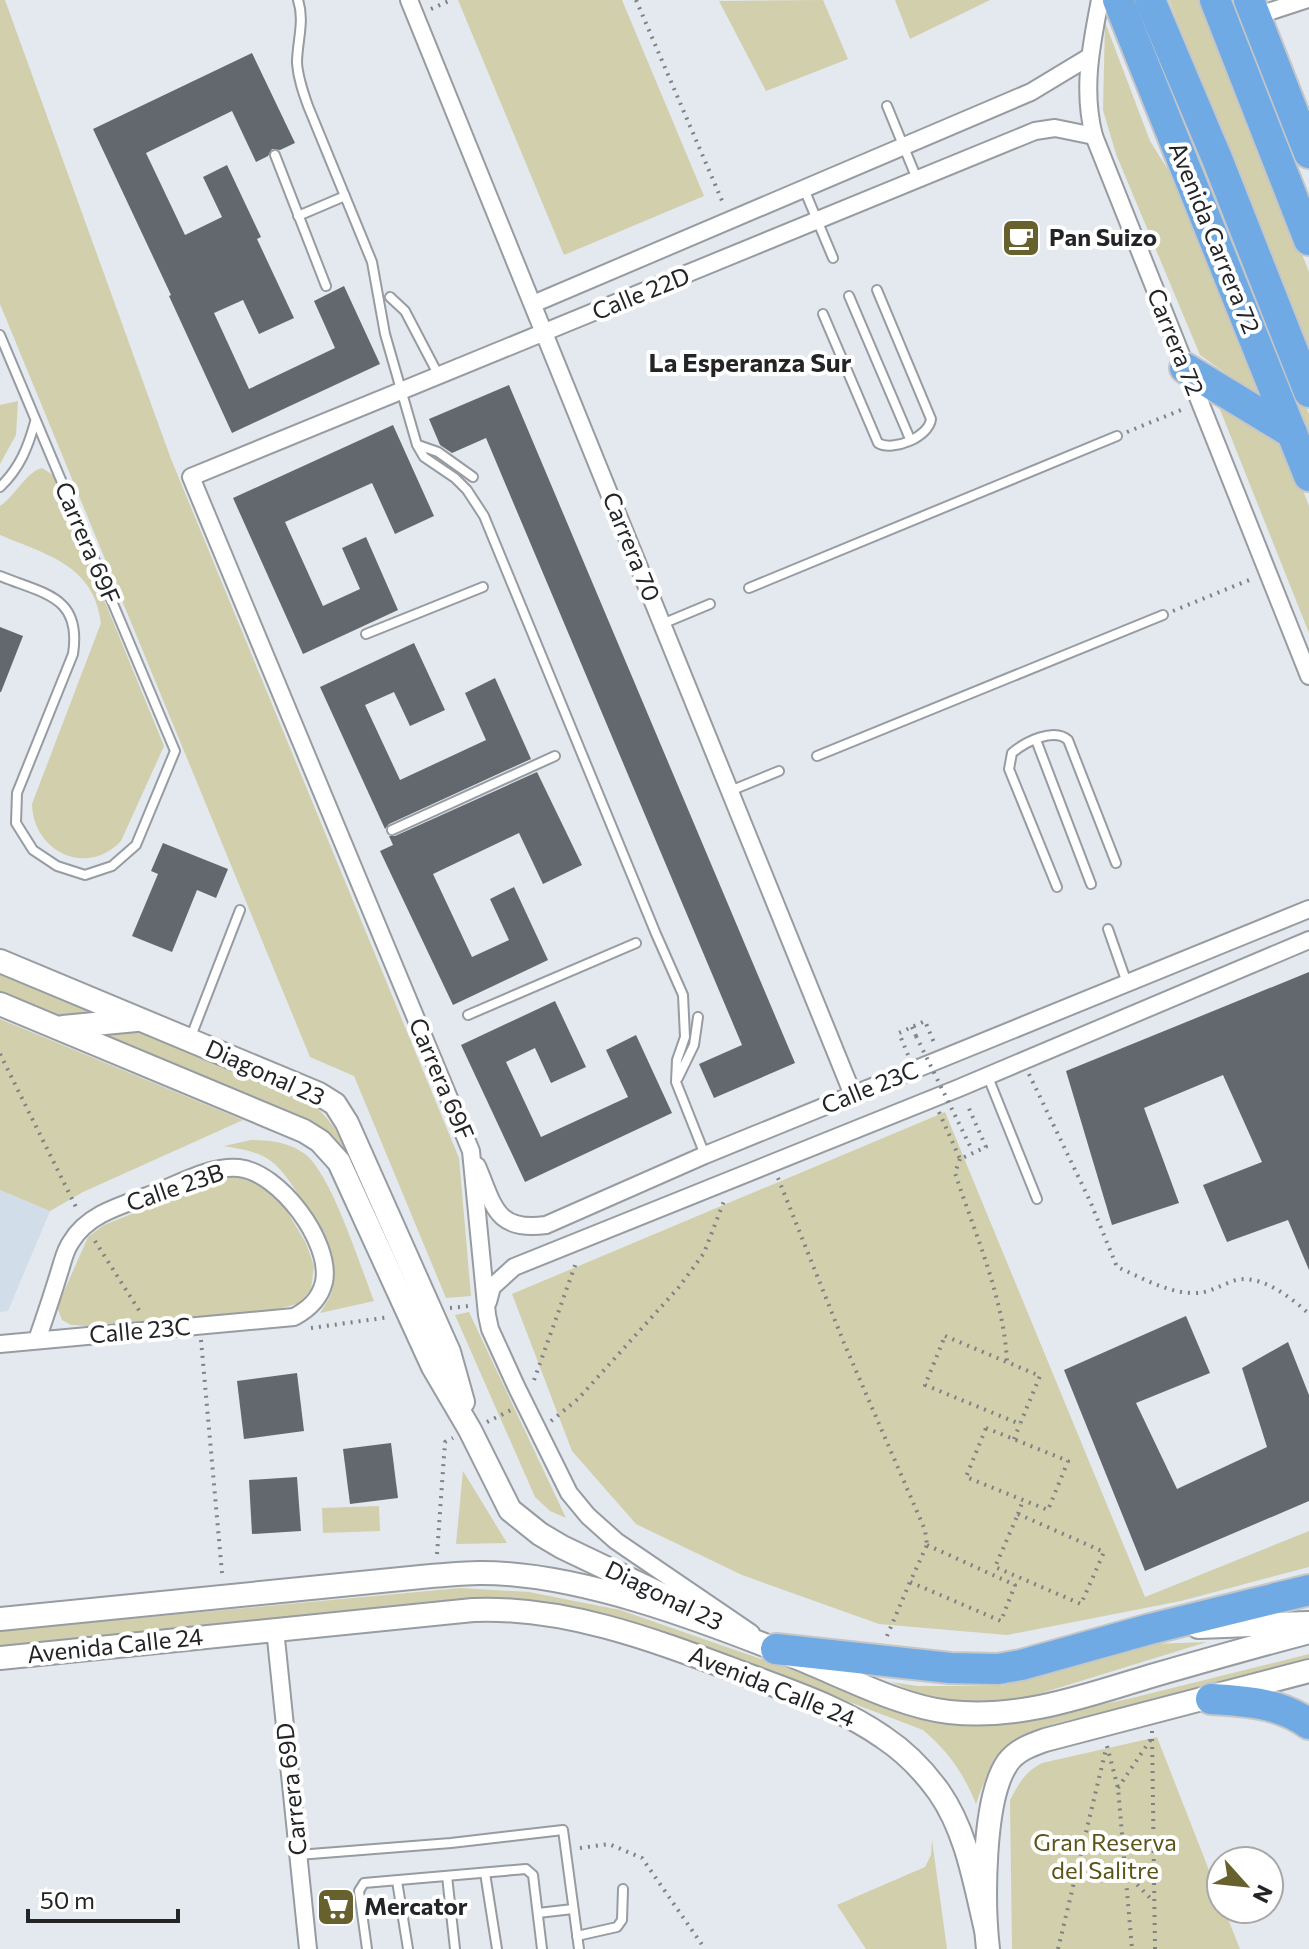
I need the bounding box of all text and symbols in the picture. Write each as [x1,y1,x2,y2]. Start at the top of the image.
street label: Avenida Carrera 72 [1164,137,1267,337]
cafe icon: Pan Suizo [1000,217,1042,259]
place label: Pan Suizo [1049,222,1157,251]
street label: Calle 22D [587,260,693,325]
street label: Carrera 72 [1142,284,1211,399]
district label: La Esperanza Sur [649,346,852,377]
street label: Carrera 69F [50,477,127,608]
street label: Carrera 70 [597,488,667,605]
street label: Carrera 69F [404,1013,481,1144]
street label: Diagonal 23 [201,1032,330,1111]
street label: Calle 23C [817,1054,922,1119]
street label: Calle 23B [122,1156,227,1217]
street label: Calle 23C [88,1311,192,1348]
street label: Diagonal 23 [601,1554,728,1636]
street label: Avenida Calle 24 [25,1621,204,1668]
street label: Avenida Calle 24 [685,1639,860,1732]
street label: Carrera 69D [269,1721,312,1857]
park label: Gran Reserva del Salitre [1033,1827,1177,1884]
north arrow [1205,1845,1285,1925]
scale bar [28,1873,178,1923]
text: N [1247,1881,1279,1908]
text: 50 m [40,1885,95,1914]
supermarket icon: Mercator [315,1886,357,1928]
place label: Mercator [364,1891,468,1920]

